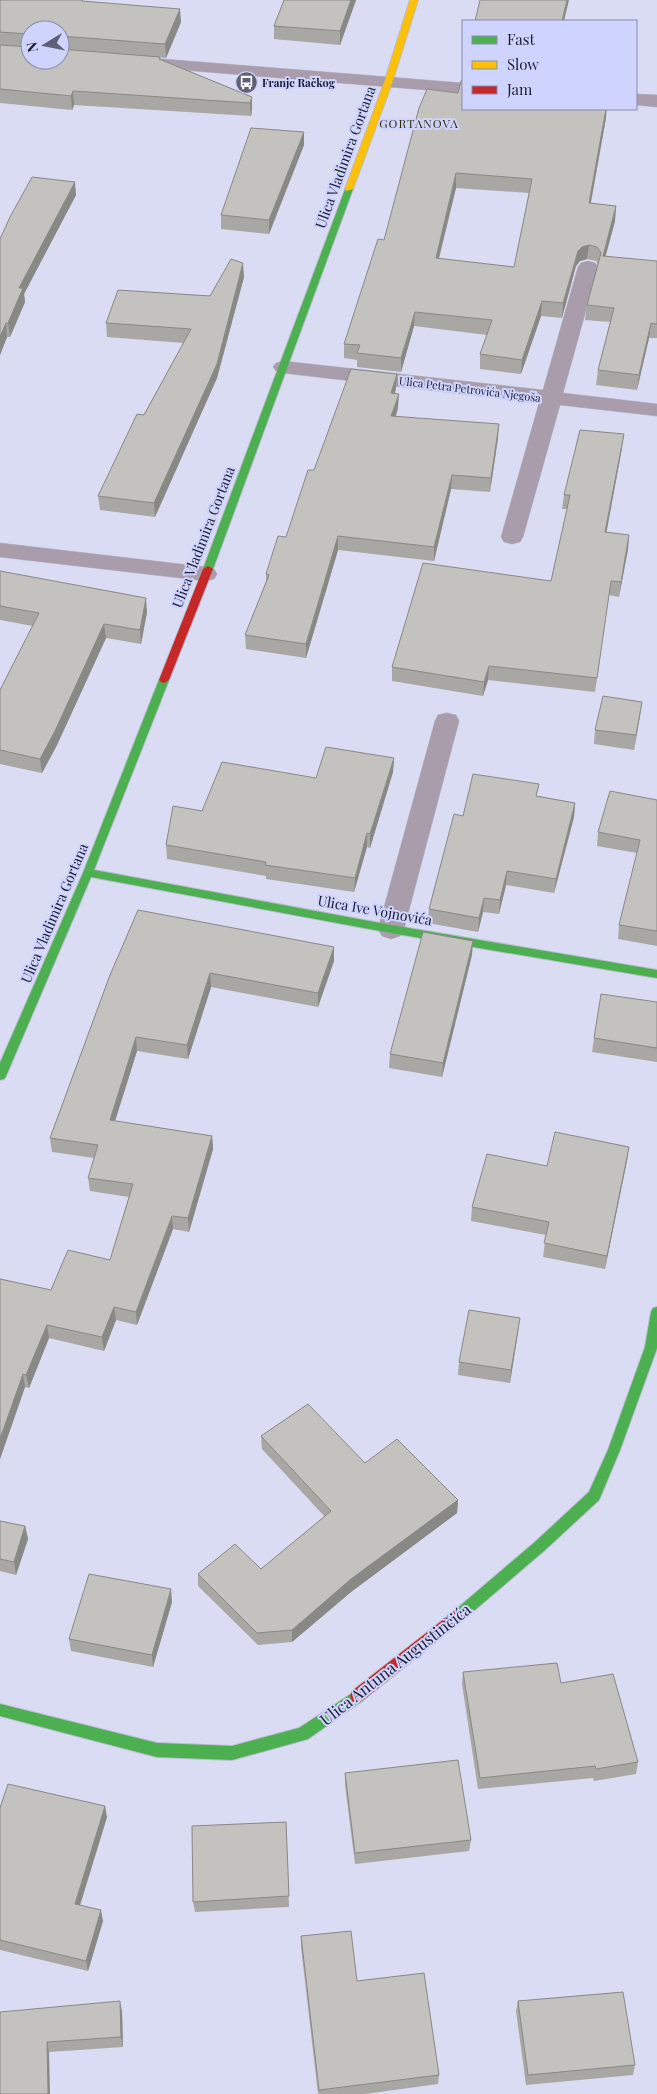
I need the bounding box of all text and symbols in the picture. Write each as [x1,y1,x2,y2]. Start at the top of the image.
north arrow [20,20,70,70]
legend [462,20,637,110]
text: Fast [507,29,536,49]
text: N [21,41,42,54]
text: Slow [507,54,539,74]
bus stop icon: Franje Račkog [234,70,258,94]
place label: Franje Račkog [262,75,336,90]
text: Jam [506,79,533,99]
street label: Ulica Vladimira Gortana [310,83,380,231]
district label: GORTANOVA [379,115,459,131]
street label: Ulica Petra Petrovića Njegoša [398,373,542,405]
street label: Ulica Vladimira Gortana [167,464,239,610]
street label: Ulica Vladimira Gortana [16,840,92,986]
street label: Ulica Ive Vojnovića [316,891,434,929]
street label: Ulica Antuna Augustinčića [315,1598,475,1730]

